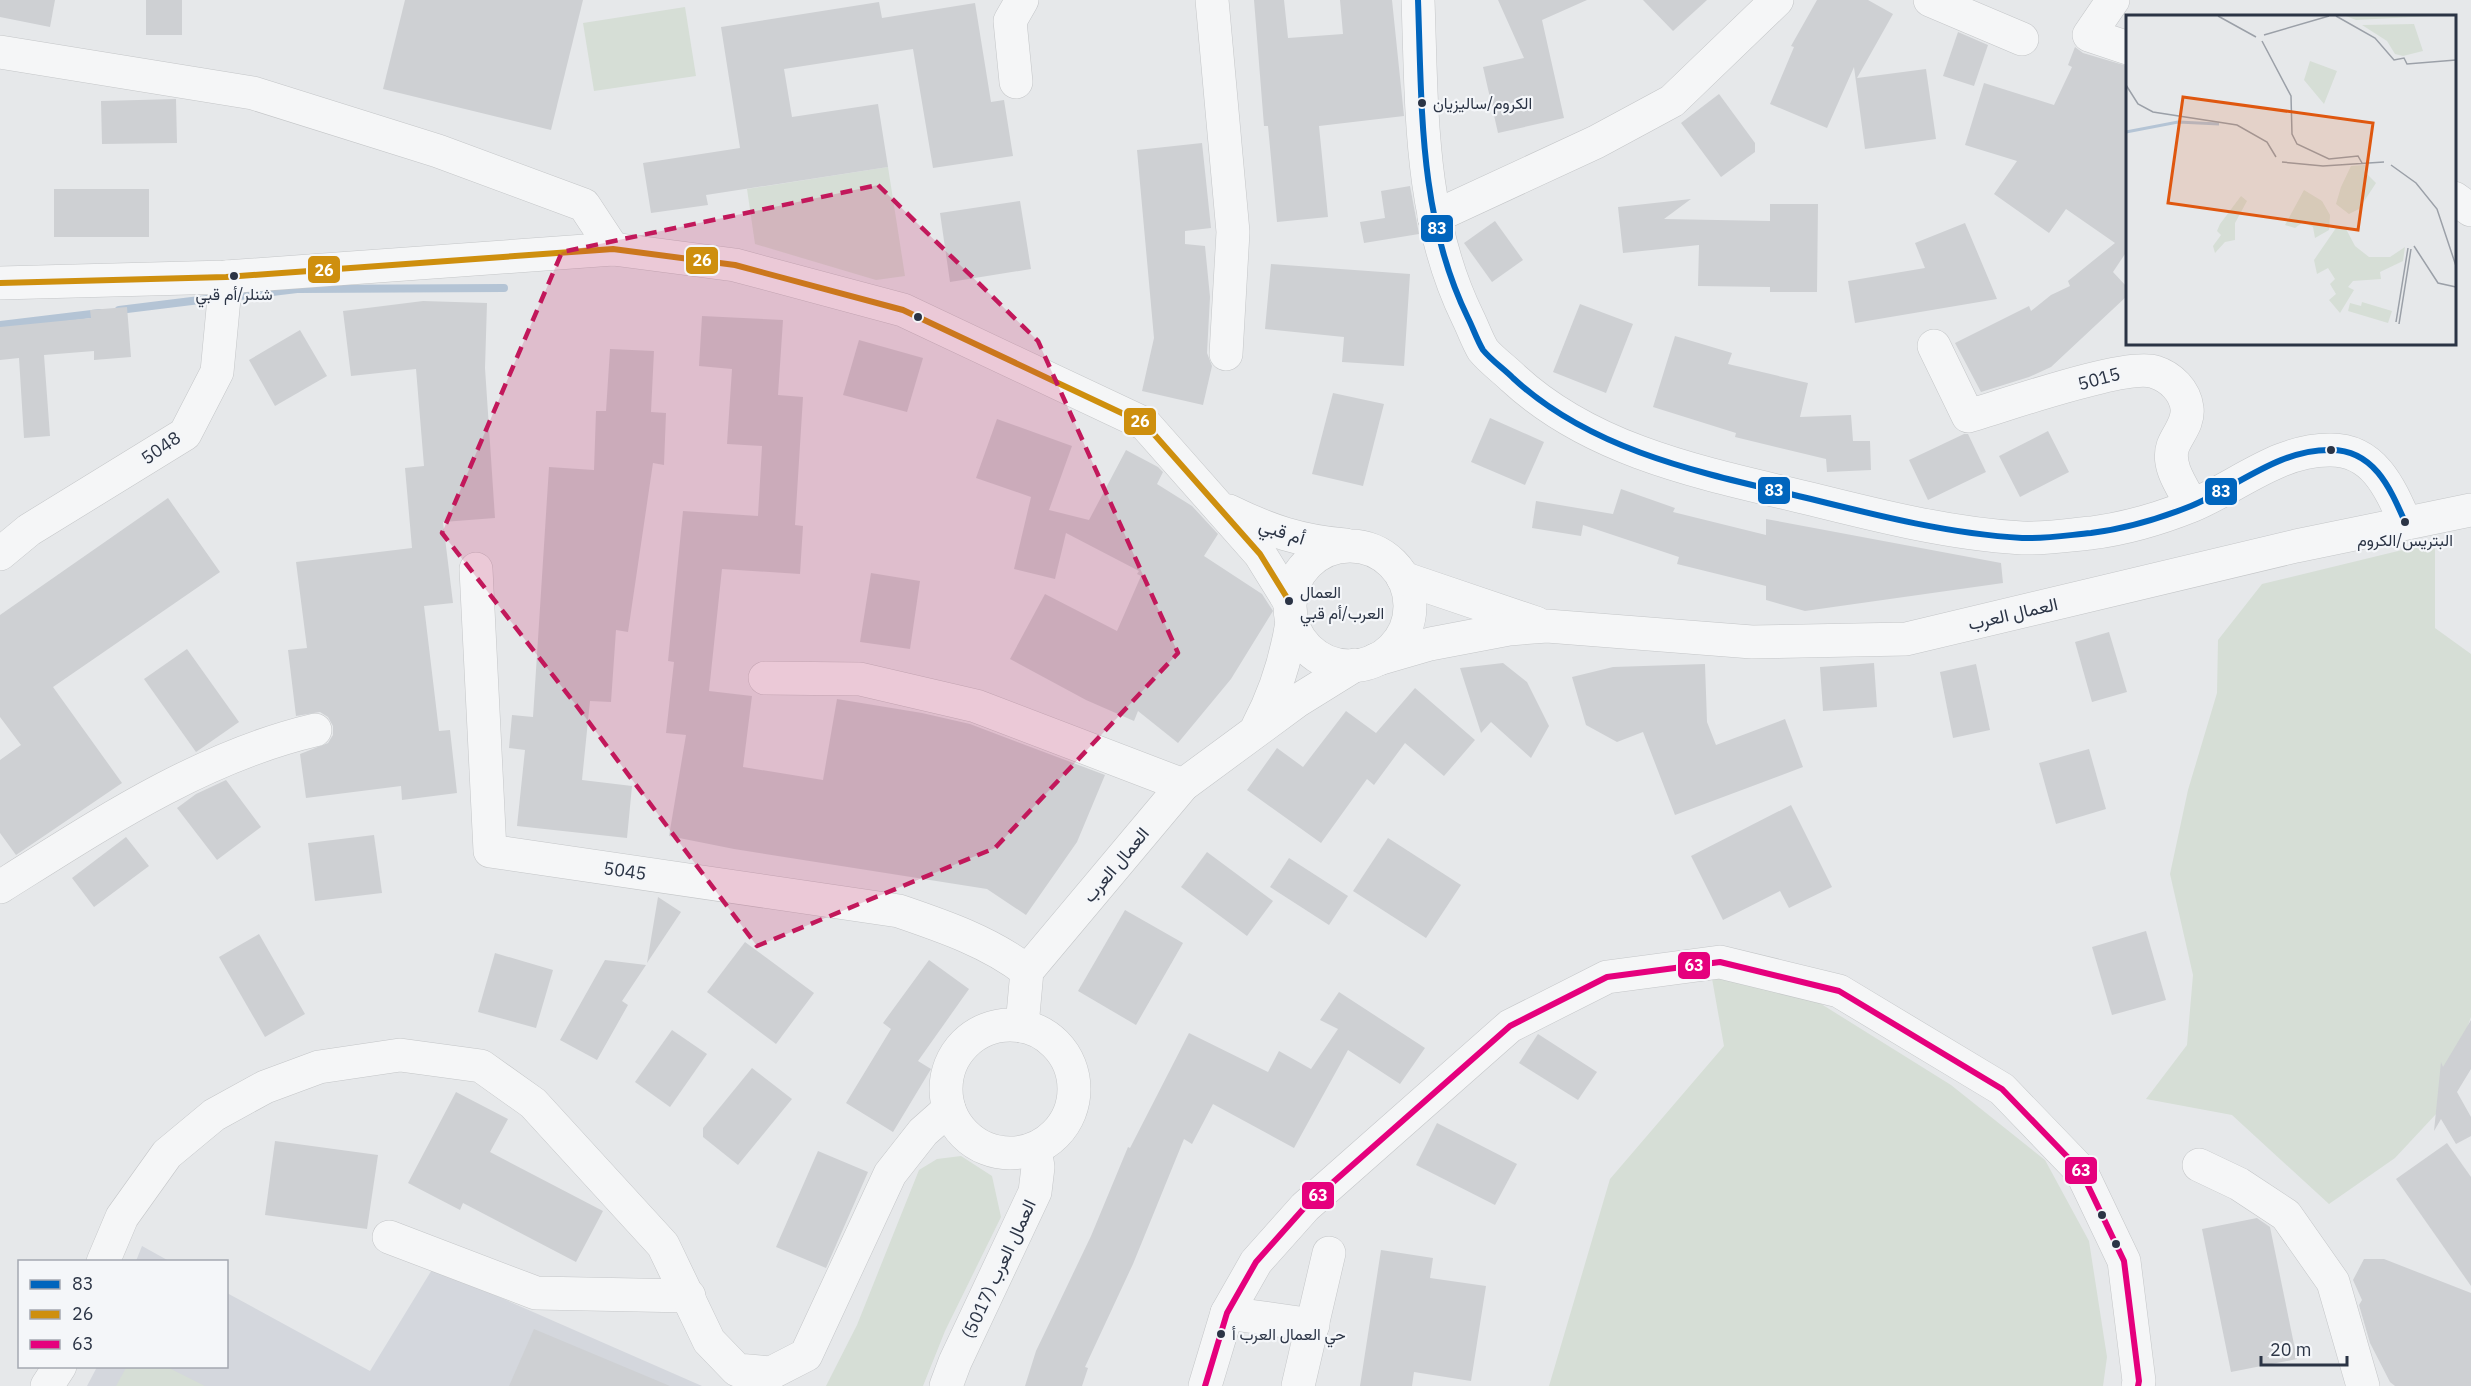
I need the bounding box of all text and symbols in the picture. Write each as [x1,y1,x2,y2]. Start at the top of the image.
inset map [2126,15,2456,345]
place label: الكروم/ساليزيان [1433,93,1532,114]
marker: الكروم/ساليزيان [1416,97,1428,109]
line badge: 83 [1420,214,1454,243]
text: 83 [1427,218,1447,238]
line badge: 26 [685,246,719,275]
text: 26 [692,250,712,270]
line badge: 26 [307,255,341,284]
text: 26 [314,260,334,280]
marker: شنلر/أم قبي [228,270,240,282]
place label: شنلر/أم قبي [195,284,273,308]
unlabelled marker [912,311,924,323]
street label: 5015 [2075,362,2123,395]
line badge: 26 [1123,407,1157,436]
text: 26 [1130,411,1150,431]
street label: 5048 [136,426,185,469]
unlabelled marker [2325,444,2337,456]
line badge: 83 [1757,476,1791,505]
line badge: 83 [2204,477,2238,506]
text: 83 [1764,480,1784,500]
text: 83 [2211,481,2231,501]
street label: أم قبي [1255,513,1308,554]
marker: البتريس/الكروم [2399,516,2411,528]
place label: البتريس/الكروم [2357,530,2453,551]
place label: العمال العرب/أم قبي [1300,582,1384,627]
street label: العمال العرب [1966,592,2060,635]
marker: العمال العرب/أم قبي [1283,595,1295,607]
street label: العمال العرب [1077,822,1154,907]
street label: 5045 [602,856,648,885]
line badge: 63 [1677,951,1711,980]
text: 63 [1684,955,1704,975]
line badge: 63 [2064,1156,2098,1185]
text: 63 [2071,1160,2091,1180]
line badge: 63 [1301,1181,1335,1210]
text: 63 [1308,1185,1328,1205]
street label: العمال العرب (5017) [956,1196,1041,1342]
unlabelled marker [2096,1209,2108,1221]
unlabelled marker [2110,1238,2122,1250]
legend [18,1260,228,1368]
text: 83 [72,1272,94,1295]
text: 26 [72,1302,94,1325]
place label: حي العمال العرب أ [1232,1324,1346,1348]
marker: حي العمال العرب أ [1215,1328,1227,1340]
scale bar [2261,1329,2346,1367]
text: 63 [72,1332,94,1355]
text: 20 m [2270,1338,2312,1361]

